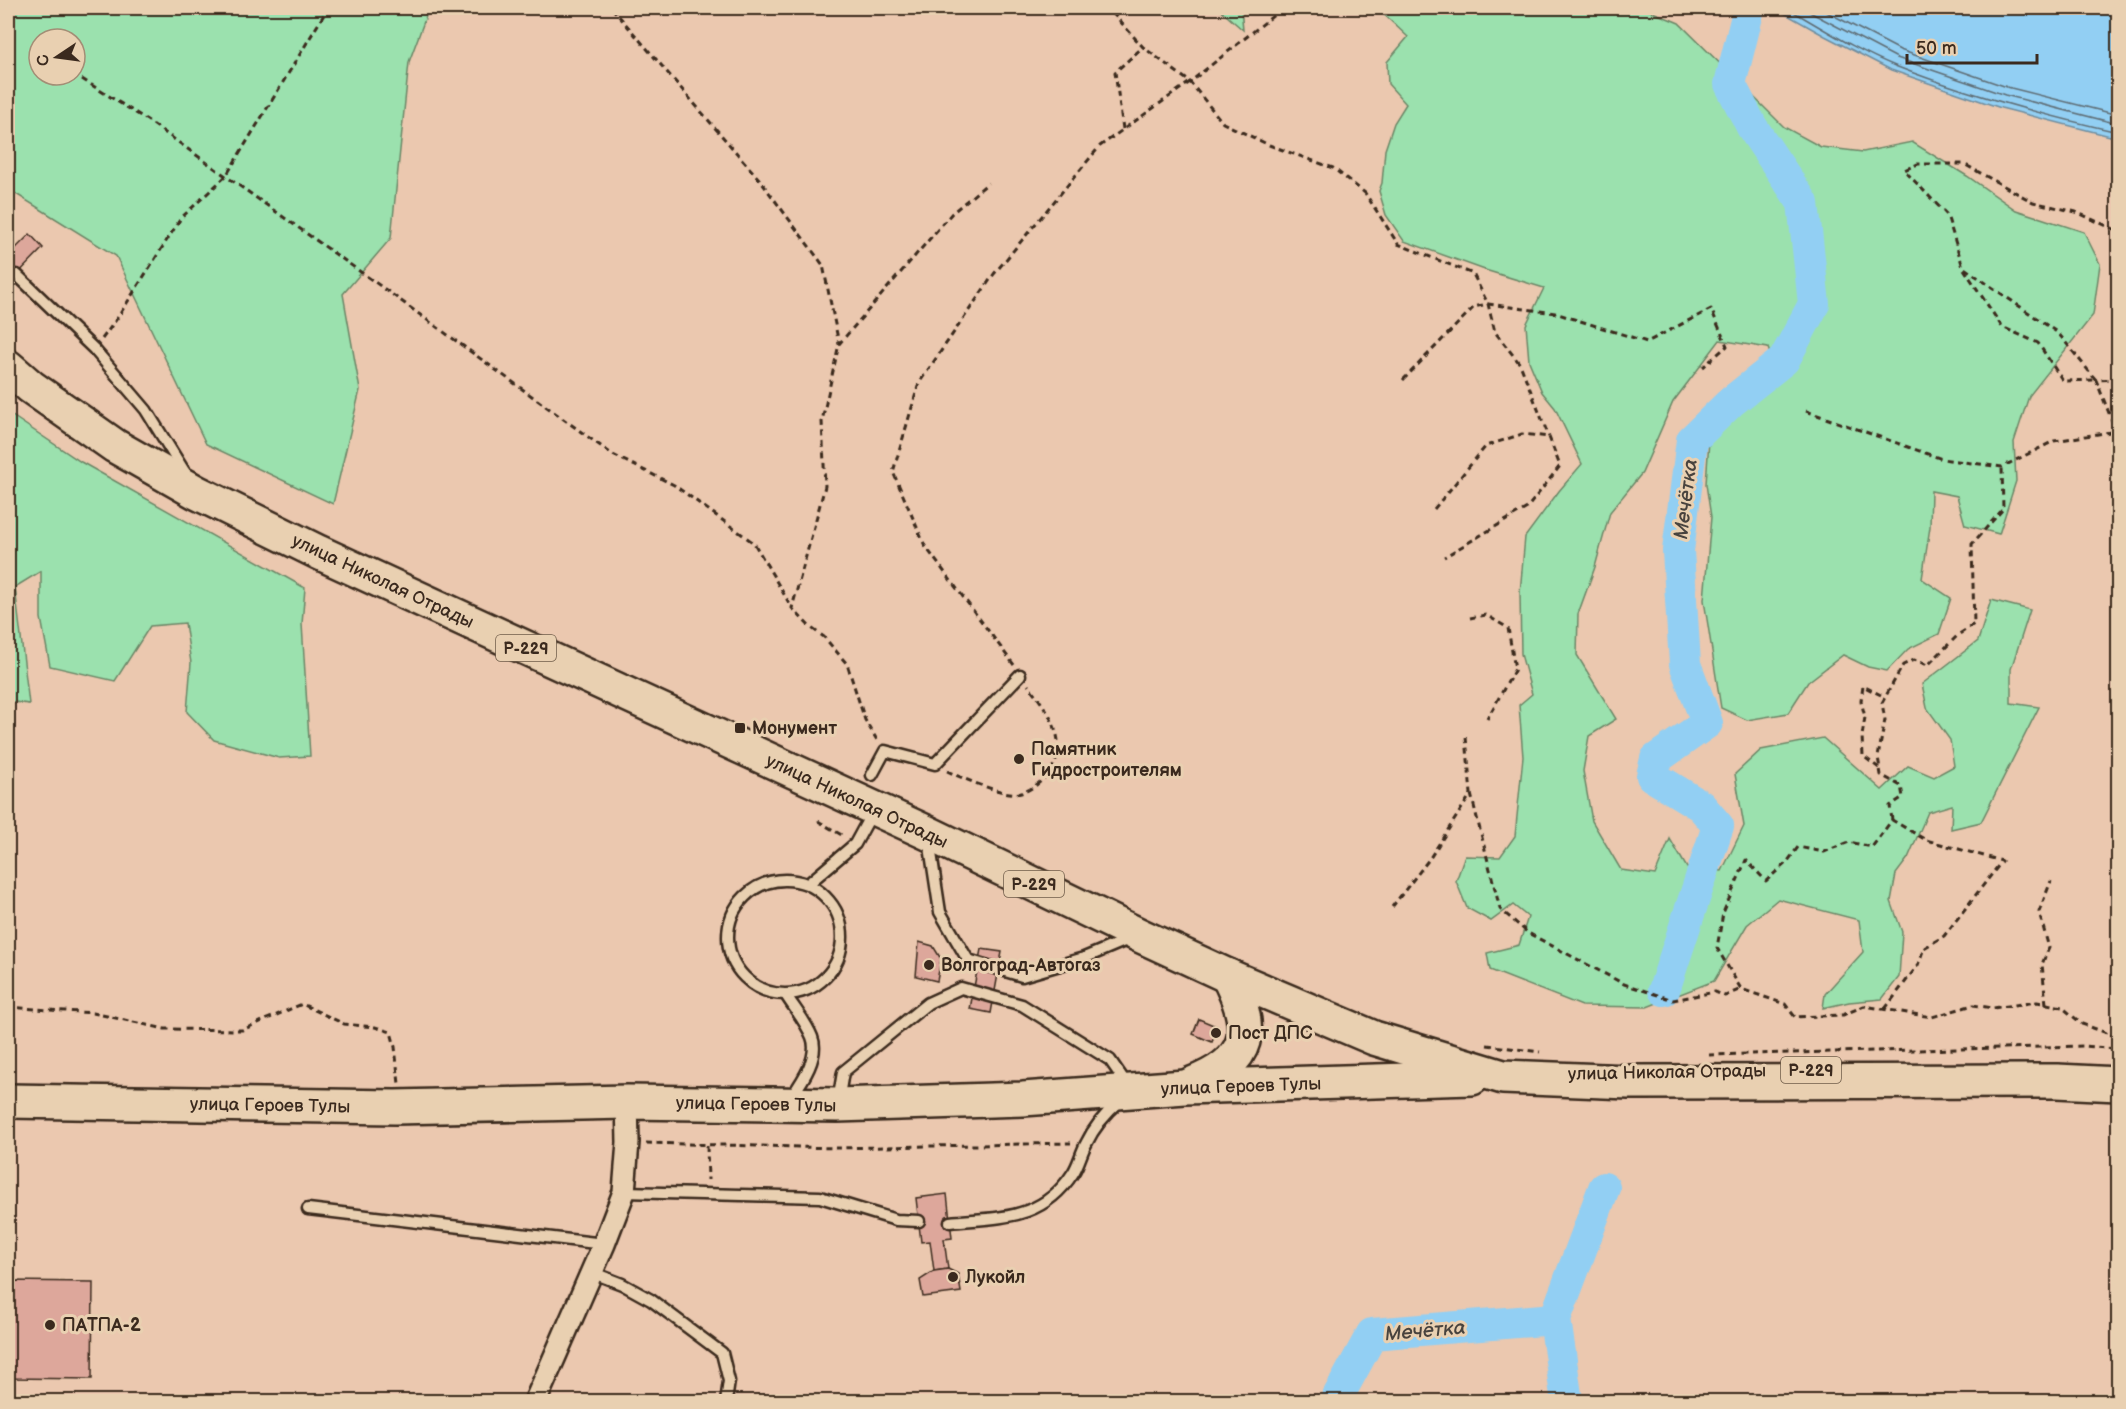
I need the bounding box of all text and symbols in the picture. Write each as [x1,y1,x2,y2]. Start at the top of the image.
north arrow [27,27,87,87]
scale bar [1907,27,2038,65]
text: 50 m [1916,38,1957,59]
text: С [33,52,54,68]
water label: Мечётка [1669,457,1703,541]
street label: улица Николая Отрады [289,530,477,633]
road number: Р-229 [496,635,556,661]
place label: Монумент [752,718,837,739]
marker: Монумент [733,721,747,735]
place label: Памятник Гидростроителям [1031,739,1182,781]
street label: улица Николая Отрады [763,750,951,853]
marker: Памятник Гидростроителям [1012,752,1026,766]
road number: Р-229 [1004,871,1064,897]
place label: Волгоград-Автогаз [941,955,1101,976]
marker: Волгоград-Автогаз [922,958,936,972]
place label: Пост ДПС [1228,1023,1313,1044]
marker: Пост ДПС [1209,1026,1223,1040]
road number: Р-229 [1781,1057,1841,1083]
street label: улица Николая Отрады [1568,1060,1766,1085]
street label: улица Героев Тулы [1160,1073,1322,1100]
street label: улица Героев Тулы [676,1093,836,1116]
street label: улица Героев Тулы [190,1094,350,1117]
place label: Лукойл [964,1267,1025,1288]
marker: Лукойл [946,1270,960,1284]
place label: ПАТПА-2 [62,1315,141,1336]
water label: Мечётка [1384,1316,1466,1346]
marker: ПАТПА-2 [43,1318,57,1332]

